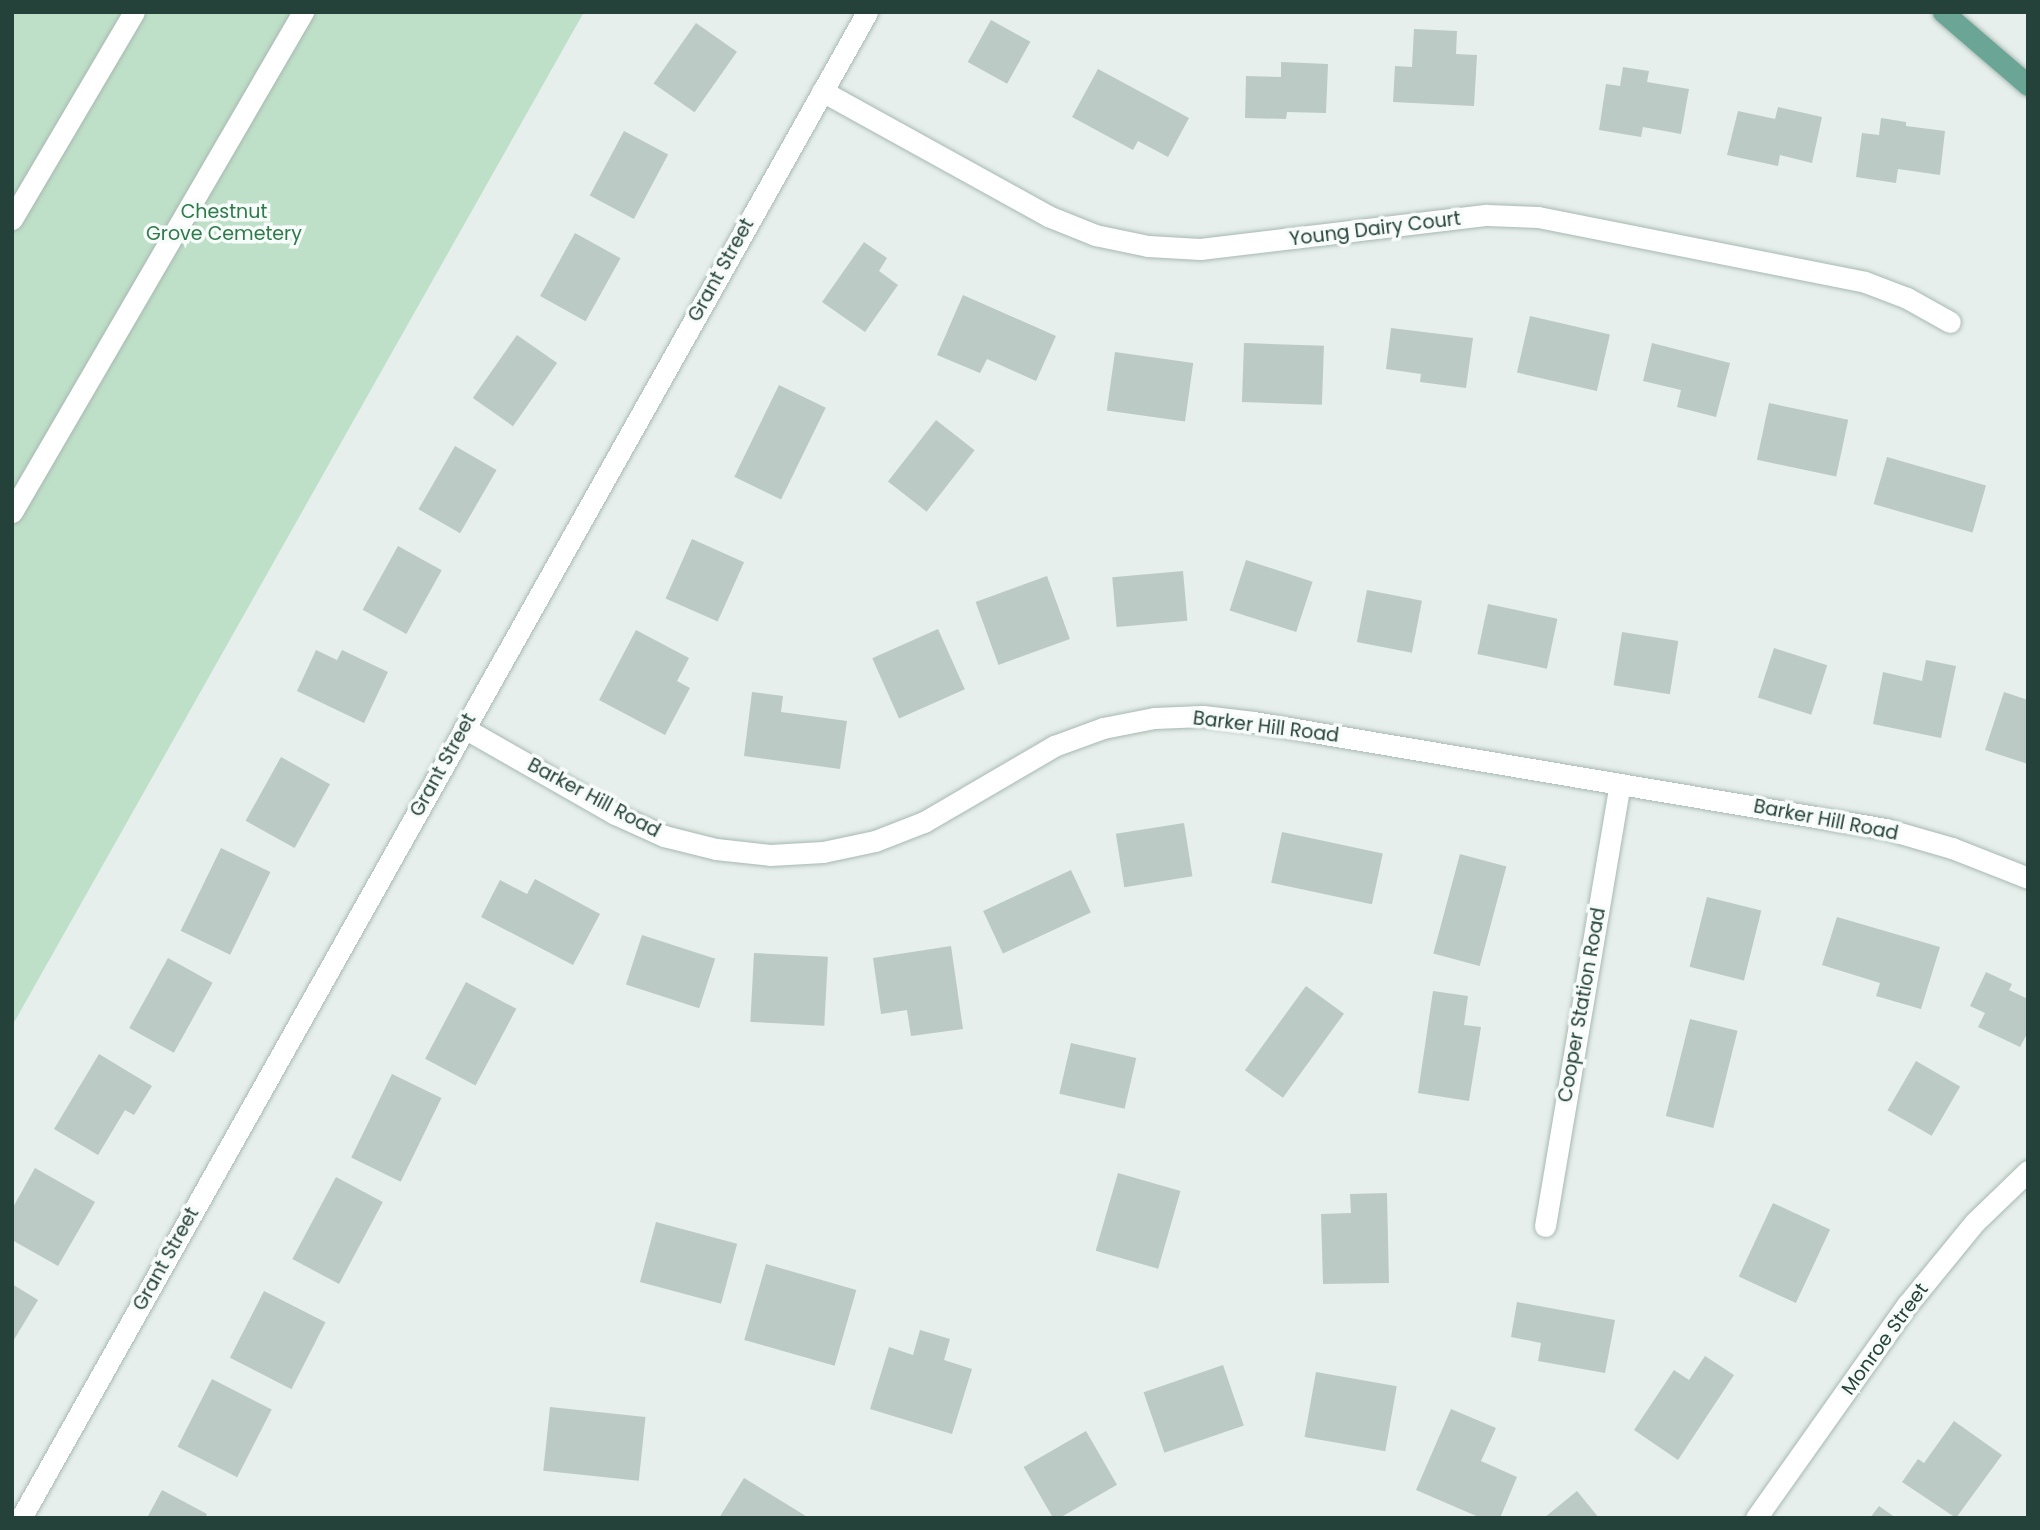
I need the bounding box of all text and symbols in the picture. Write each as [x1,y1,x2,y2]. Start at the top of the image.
park label: Chestnut Grove Cemetery [146,201,302,245]
street label: Young Dairy Court [1288,207,1462,251]
street label: Grant Street [683,214,759,326]
street label: Barker Hill Road [1192,707,1340,747]
street label: Grant Street [405,709,481,821]
street label: Barker Hill Road [524,753,664,843]
street label: Barker Hill Road [1752,795,1900,845]
street label: Cooper Station Road [1554,906,1610,1104]
street label: Grant Street [128,1203,204,1315]
street label: Monroe Street [1837,1279,1933,1399]

